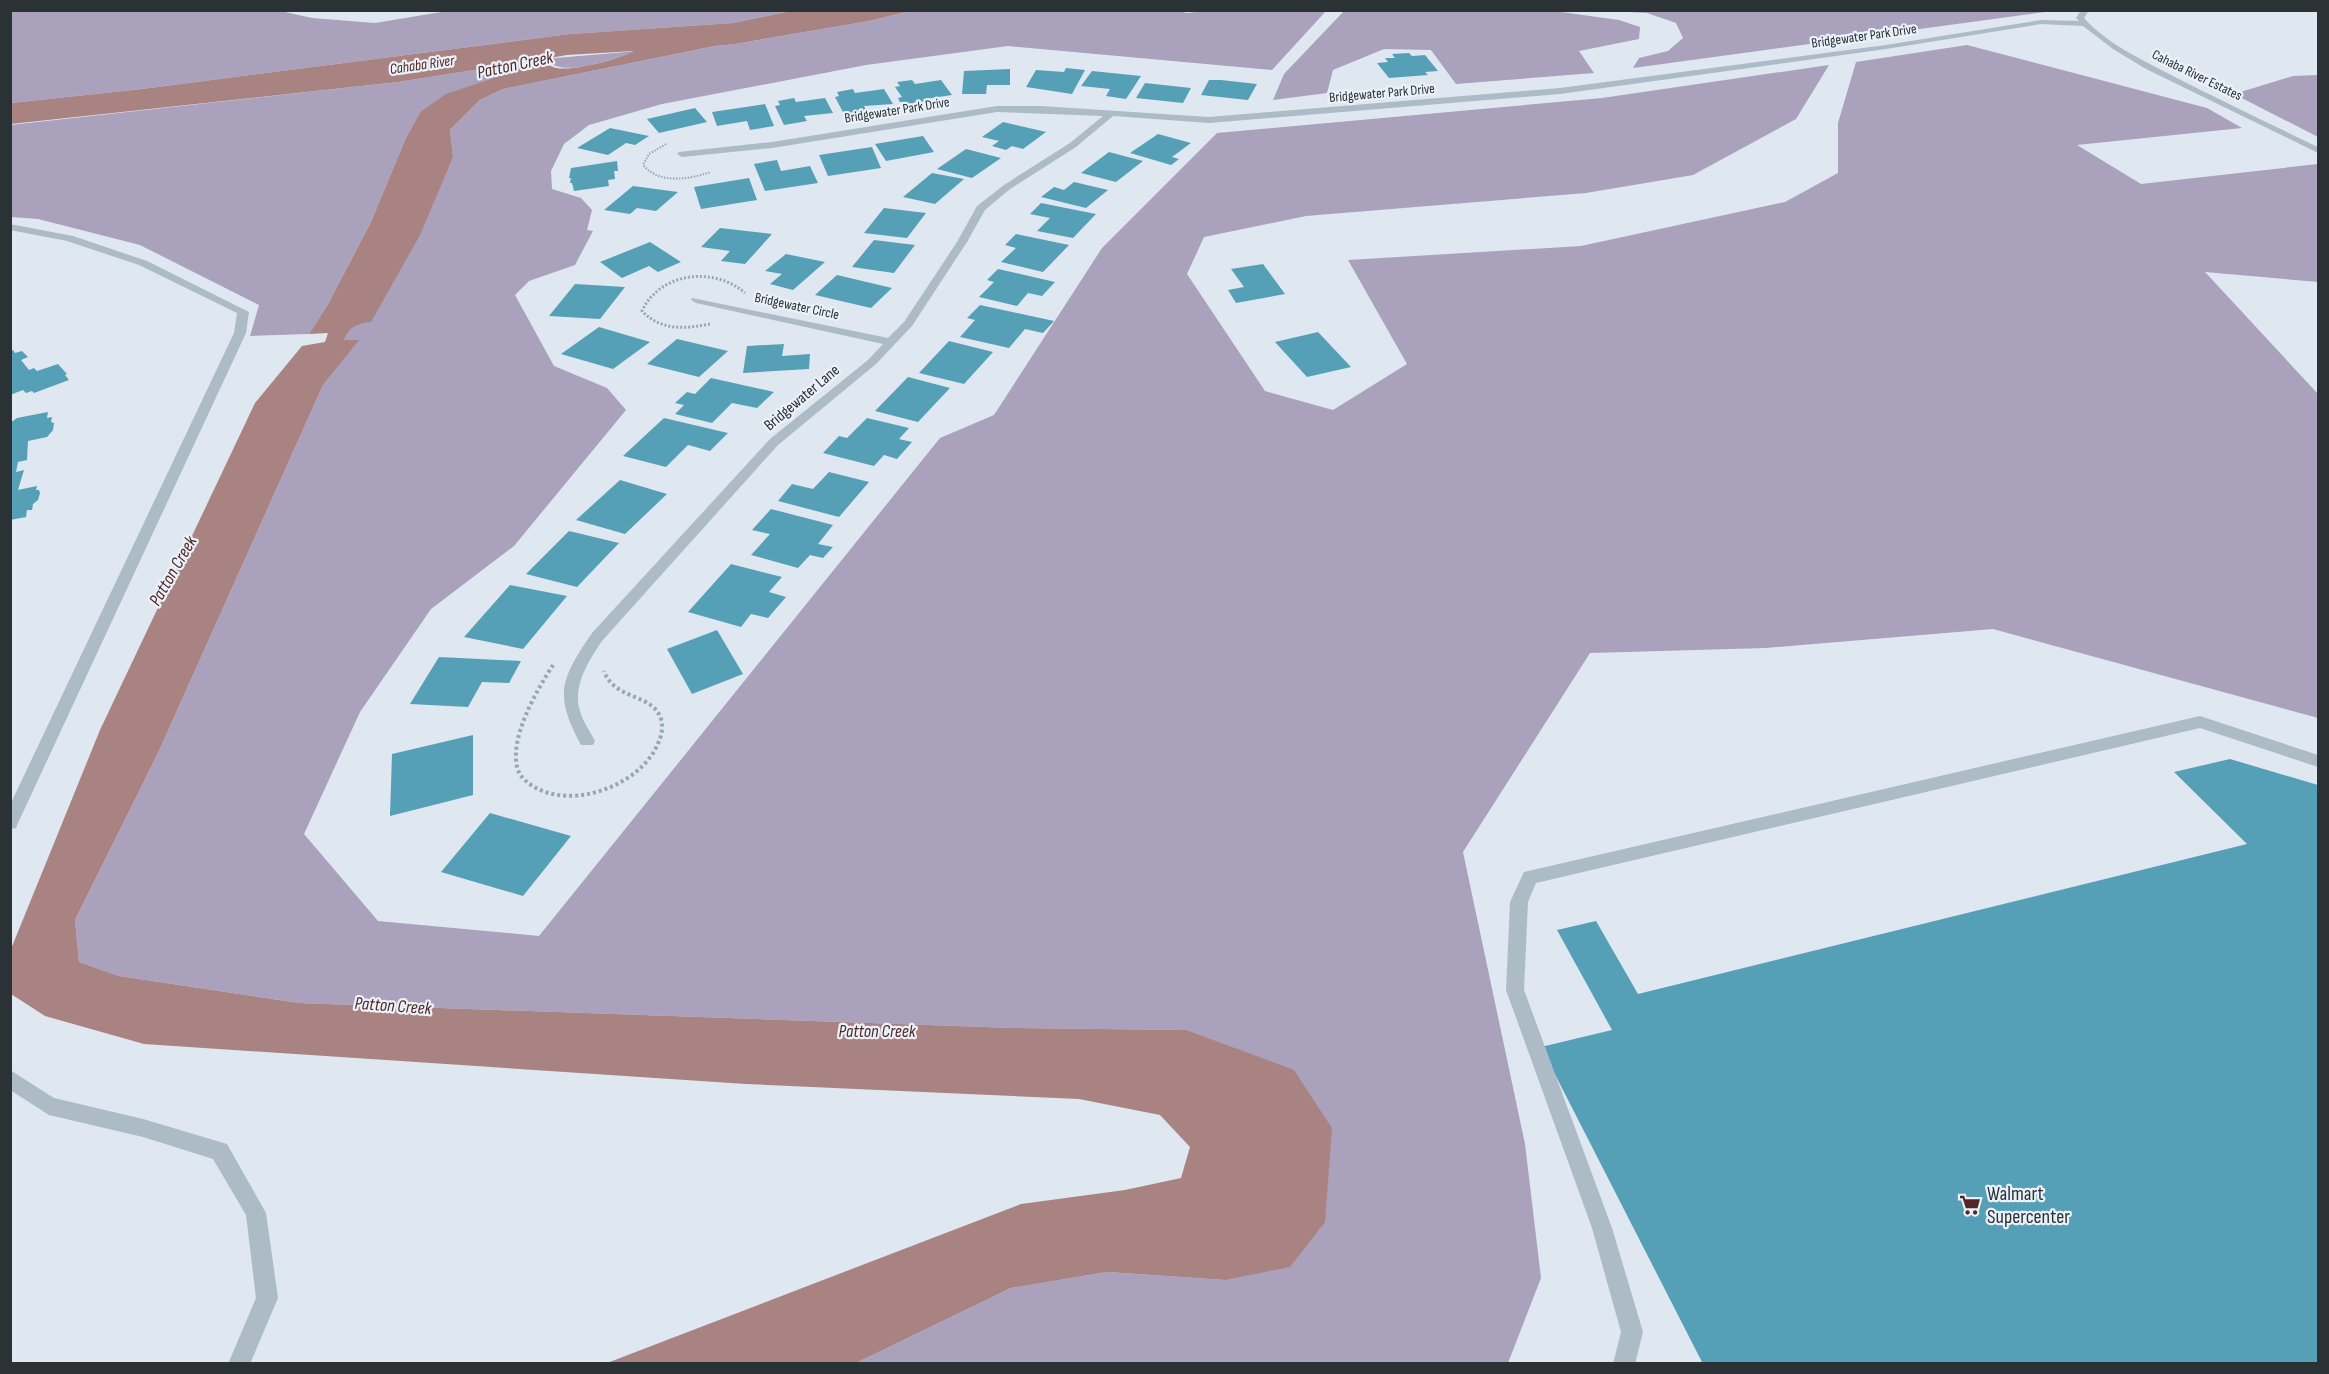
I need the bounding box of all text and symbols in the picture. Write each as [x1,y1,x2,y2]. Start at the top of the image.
street label: Bridgewater Park Drive [1810,20,1918,52]
water label: Patton Creek [475,46,556,83]
street label: Cahaba River Estates [2149,46,2245,104]
water label: Cahaba River [388,51,456,79]
street label: Bridgewater Park Drive [1328,80,1436,106]
street label: Bridgewater Park Drive [843,93,951,127]
street label: Bridgewater Circle [753,289,841,323]
street label: Bridgewater Lane [760,361,844,435]
water label: Patton Creek [145,531,202,610]
water label: Patton Creek [354,993,433,1019]
water label: Patton Creek [838,1021,917,1042]
place label: Walmart Supercenter [1987,1182,2070,1229]
supermarket icon: Walmart Supercenter [1958,1193,1982,1217]

